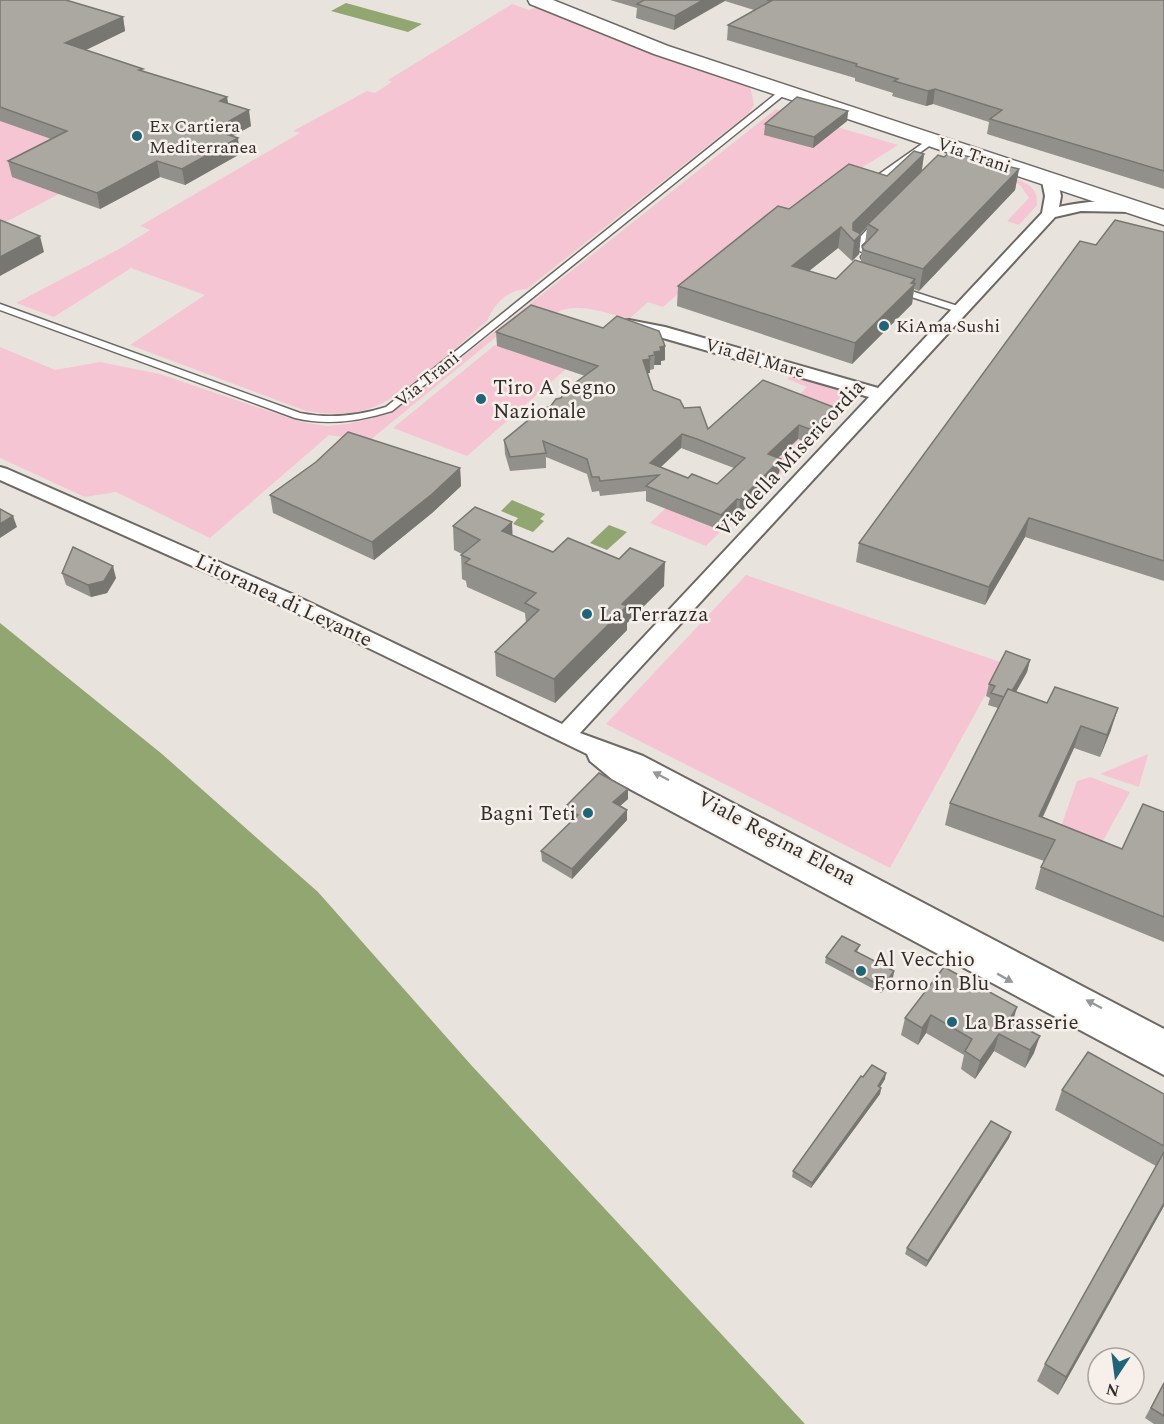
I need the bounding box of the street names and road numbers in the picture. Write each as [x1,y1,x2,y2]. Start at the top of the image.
street label: Via Trani [934,130,1014,181]
street label: Via del Mare [702,331,808,386]
street label: Via Trani [389,345,465,414]
street label: Via della Misericordia [709,372,873,545]
street label: Litoranea di Levante [190,546,378,656]
street label: Viale Regina Elena [691,783,862,895]

